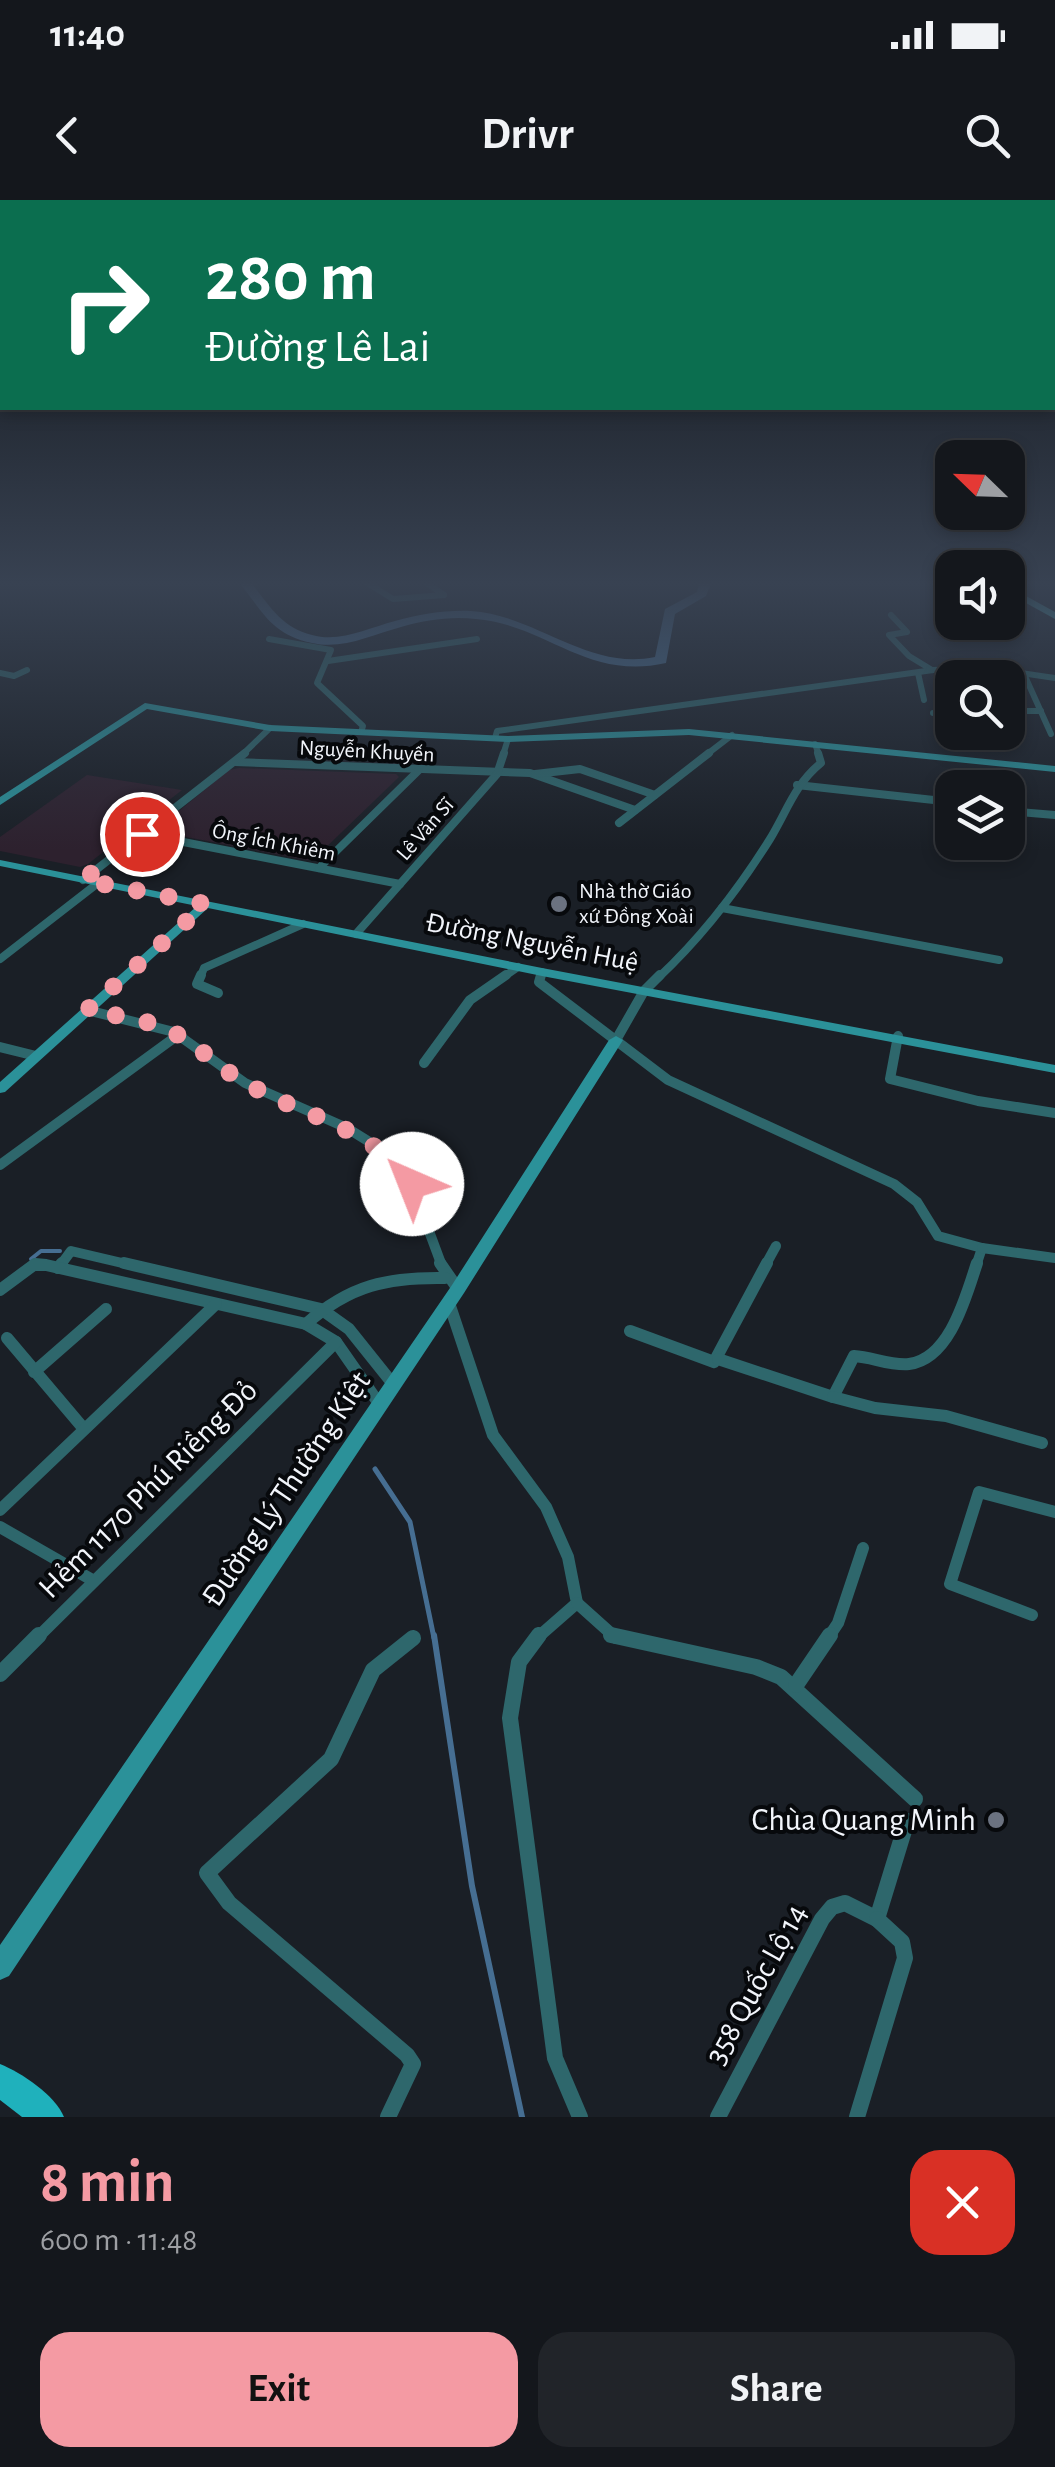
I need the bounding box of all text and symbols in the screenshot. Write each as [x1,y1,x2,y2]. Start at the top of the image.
text: 11:40 [50,16,125,54]
icon: back [40,108,95,163]
icon: search [960,108,1015,163]
text: Drivr [481,112,574,157]
icon: right [40,240,170,370]
text: 280 m [205,243,376,313]
text: Đường Lê Lai [205,325,431,370]
north arrow [935,440,1025,530]
map controls [935,440,1025,860]
button: sound [935,550,1025,640]
button: search [935,660,1025,750]
street label: Nguyễn Khuyến [299,736,435,766]
button: layers [935,770,1025,860]
pin [100,792,185,877]
street label: Lê Văn Sĩ [392,793,458,864]
icon: arrive [115,807,170,862]
street label: Ông Ích Khiêm [210,818,338,865]
place label: Nhà thờ Giáo xứ Đồng Xoài [579,880,694,927]
marker: Nhà thờ Giáo xứ Đồng Xoài [548,893,570,915]
street label: Đường Nguyễn Huệ [423,908,641,977]
position arrow [360,1132,464,1236]
street label: Đường Lý Thường Kiệt [196,1366,376,1612]
street label: Hẻm 1170 Phú Riềng Đỏ [33,1374,263,1604]
place label: Chùa Quang Minh [752,1804,976,1836]
marker: Chùa Quang Minh [985,1809,1007,1831]
street label: 358 Quốc Lộ 14 [699,1899,813,2069]
button: close [910,2150,1015,2255]
text: 8 min [40,2153,174,2213]
text: 600 m · 11:48 [40,2224,198,2256]
button: Exit [40,2332,518,2447]
button: Share [538,2332,1015,2447]

